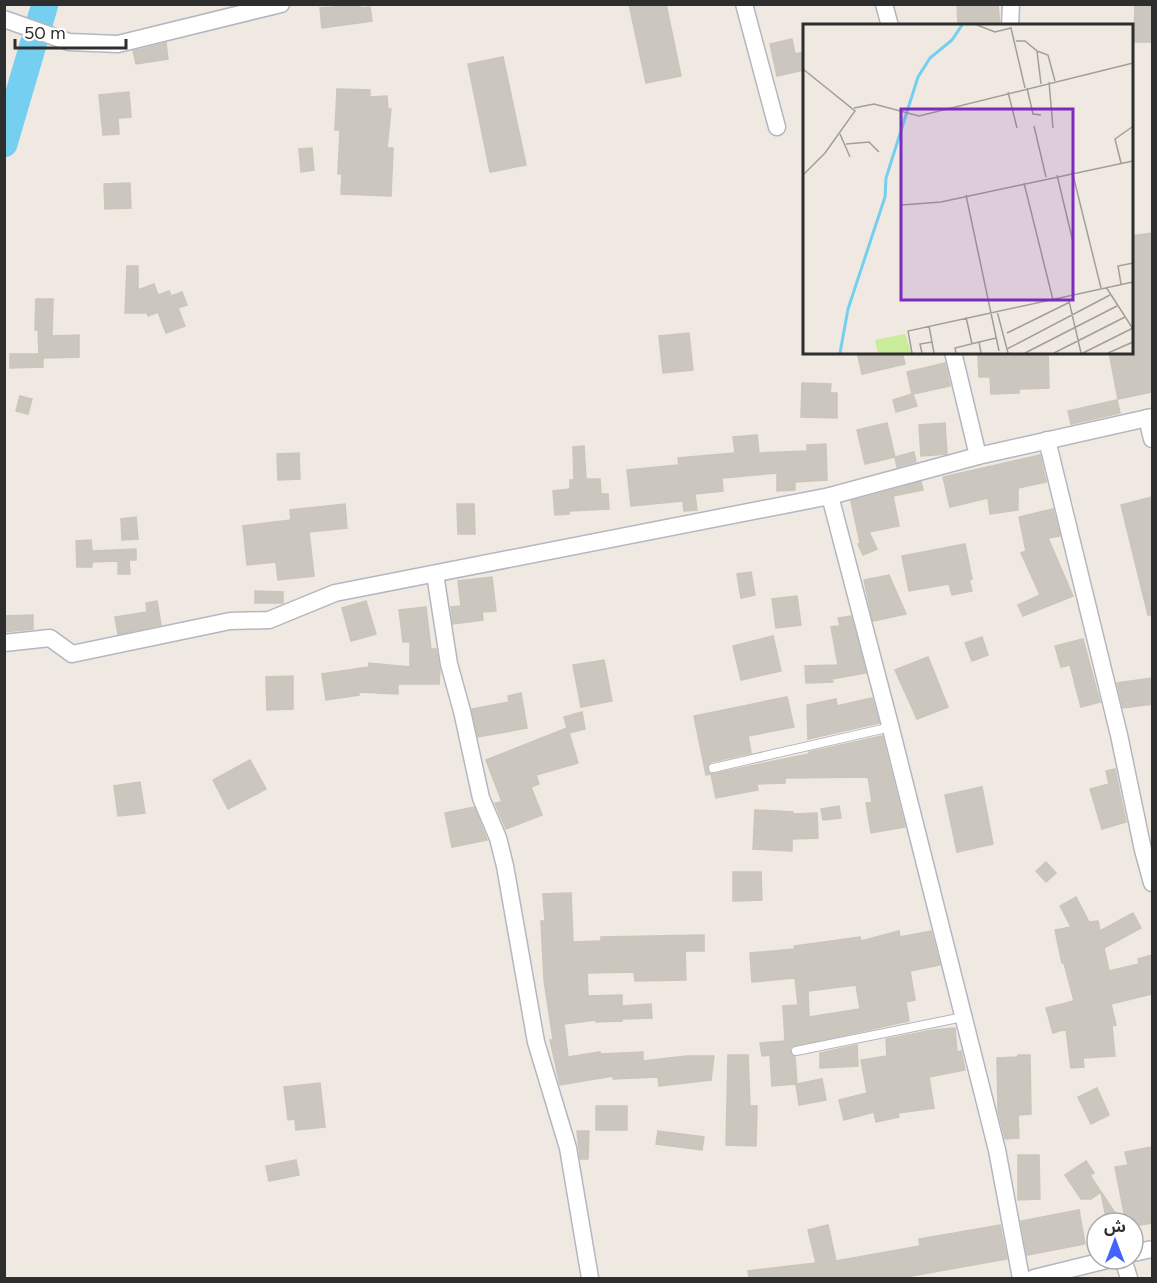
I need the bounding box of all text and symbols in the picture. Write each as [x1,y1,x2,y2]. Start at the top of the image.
scale bar [15,12,126,50]
text: 50 m [24,22,66,44]
inset map [803,24,1133,354]
north arrow [1085,1211,1145,1271]
text: ش [1104,1217,1126,1236]

